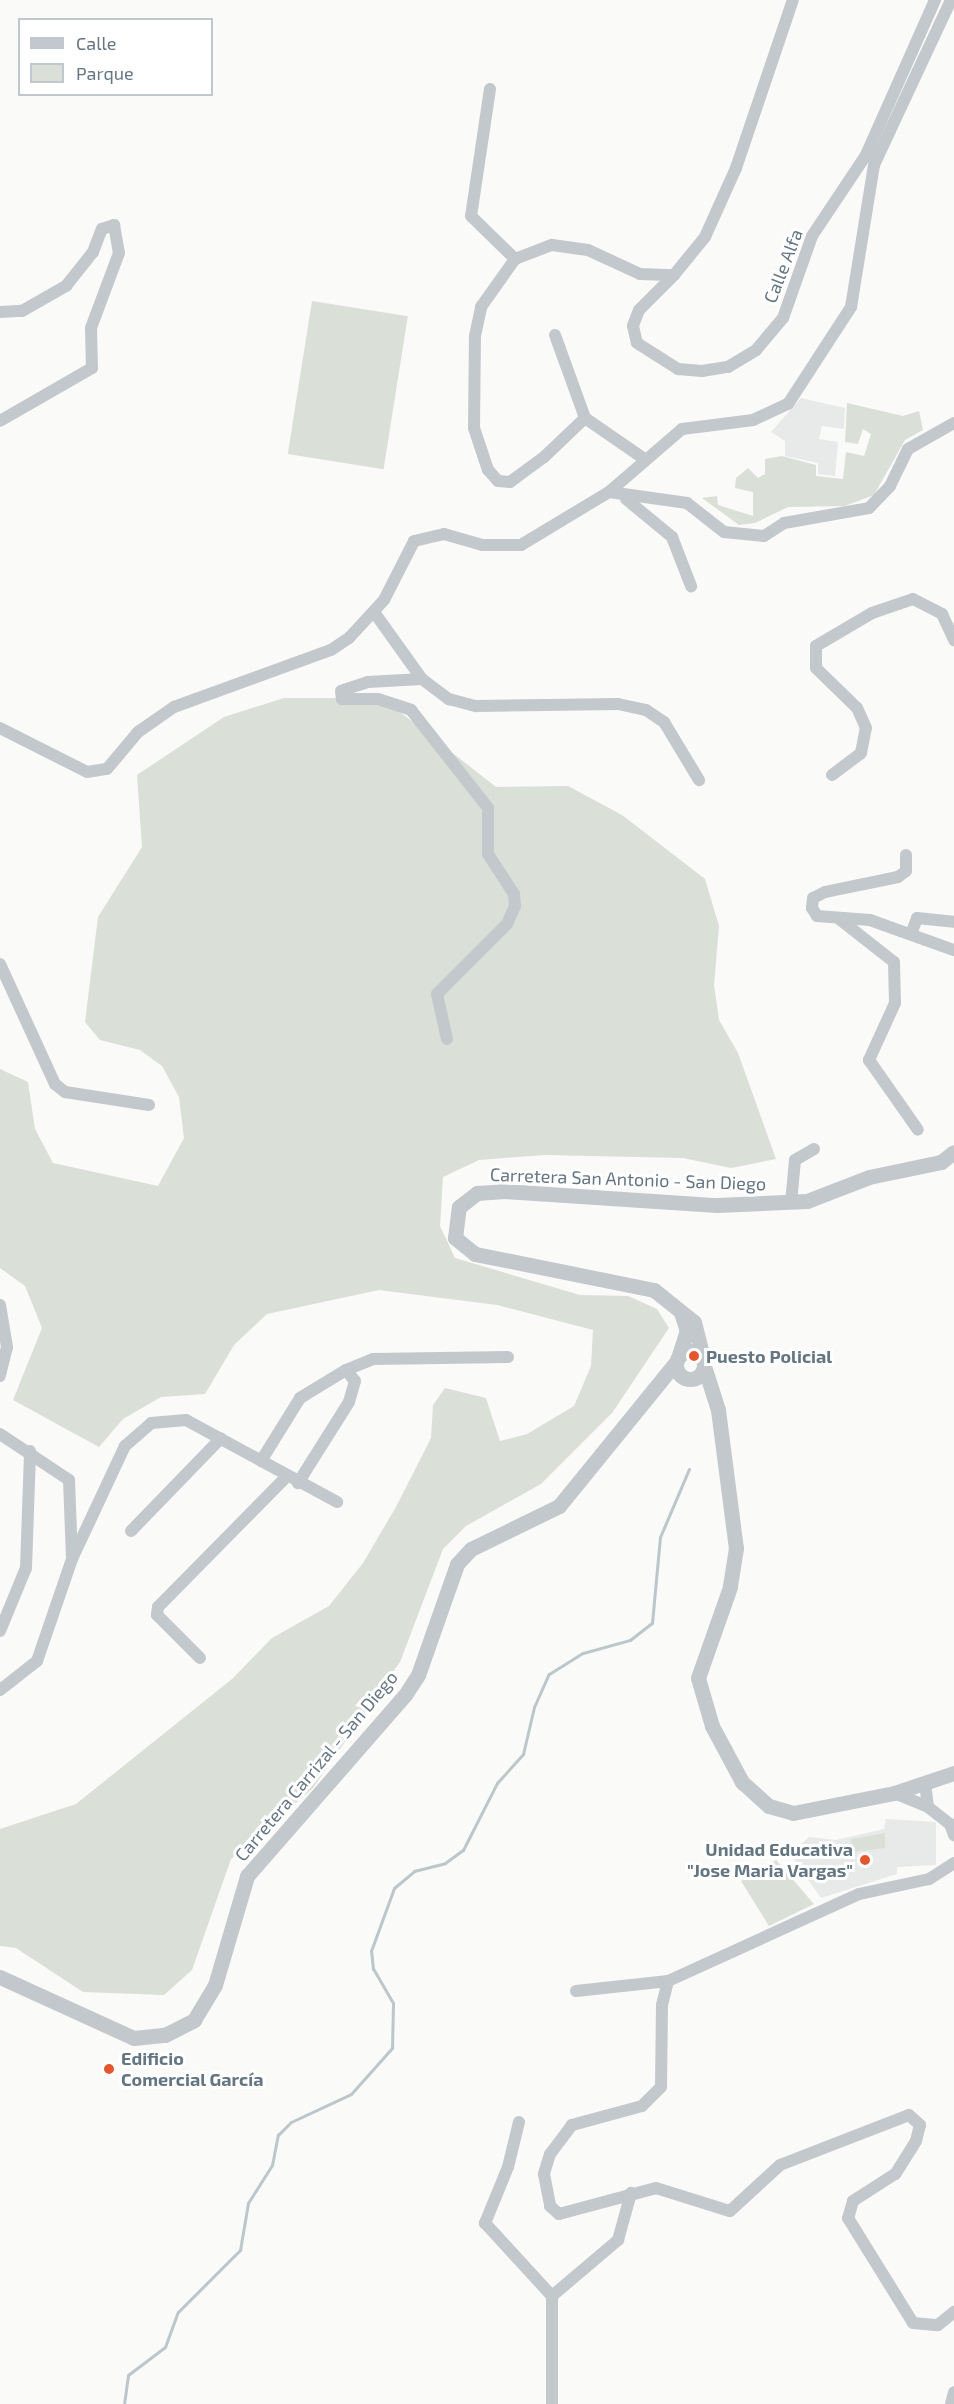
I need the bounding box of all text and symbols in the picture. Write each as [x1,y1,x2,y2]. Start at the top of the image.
legend [18,18,213,96]
text: Calle [76,32,117,54]
text: Parque [76,62,134,84]
street label: Calle Alfa [759,226,807,306]
street label: Carretera San Antonio - San Diego [489,1163,767,1195]
place label: Puesto Policial [706,1345,832,1367]
marker: Puesto Policial [687,1349,701,1363]
street label: Carretera Carrizal - San Diego [230,1666,402,1866]
place label: Unidad Educativa "Jose Maria Vargas" [687,1839,853,1882]
marker: Unidad Educativa "Jose Maria Vargas" [858,1853,872,1867]
place label: Edificio Comercial García [121,2048,264,2090]
marker: Edificio Comercial García [102,2062,116,2076]

